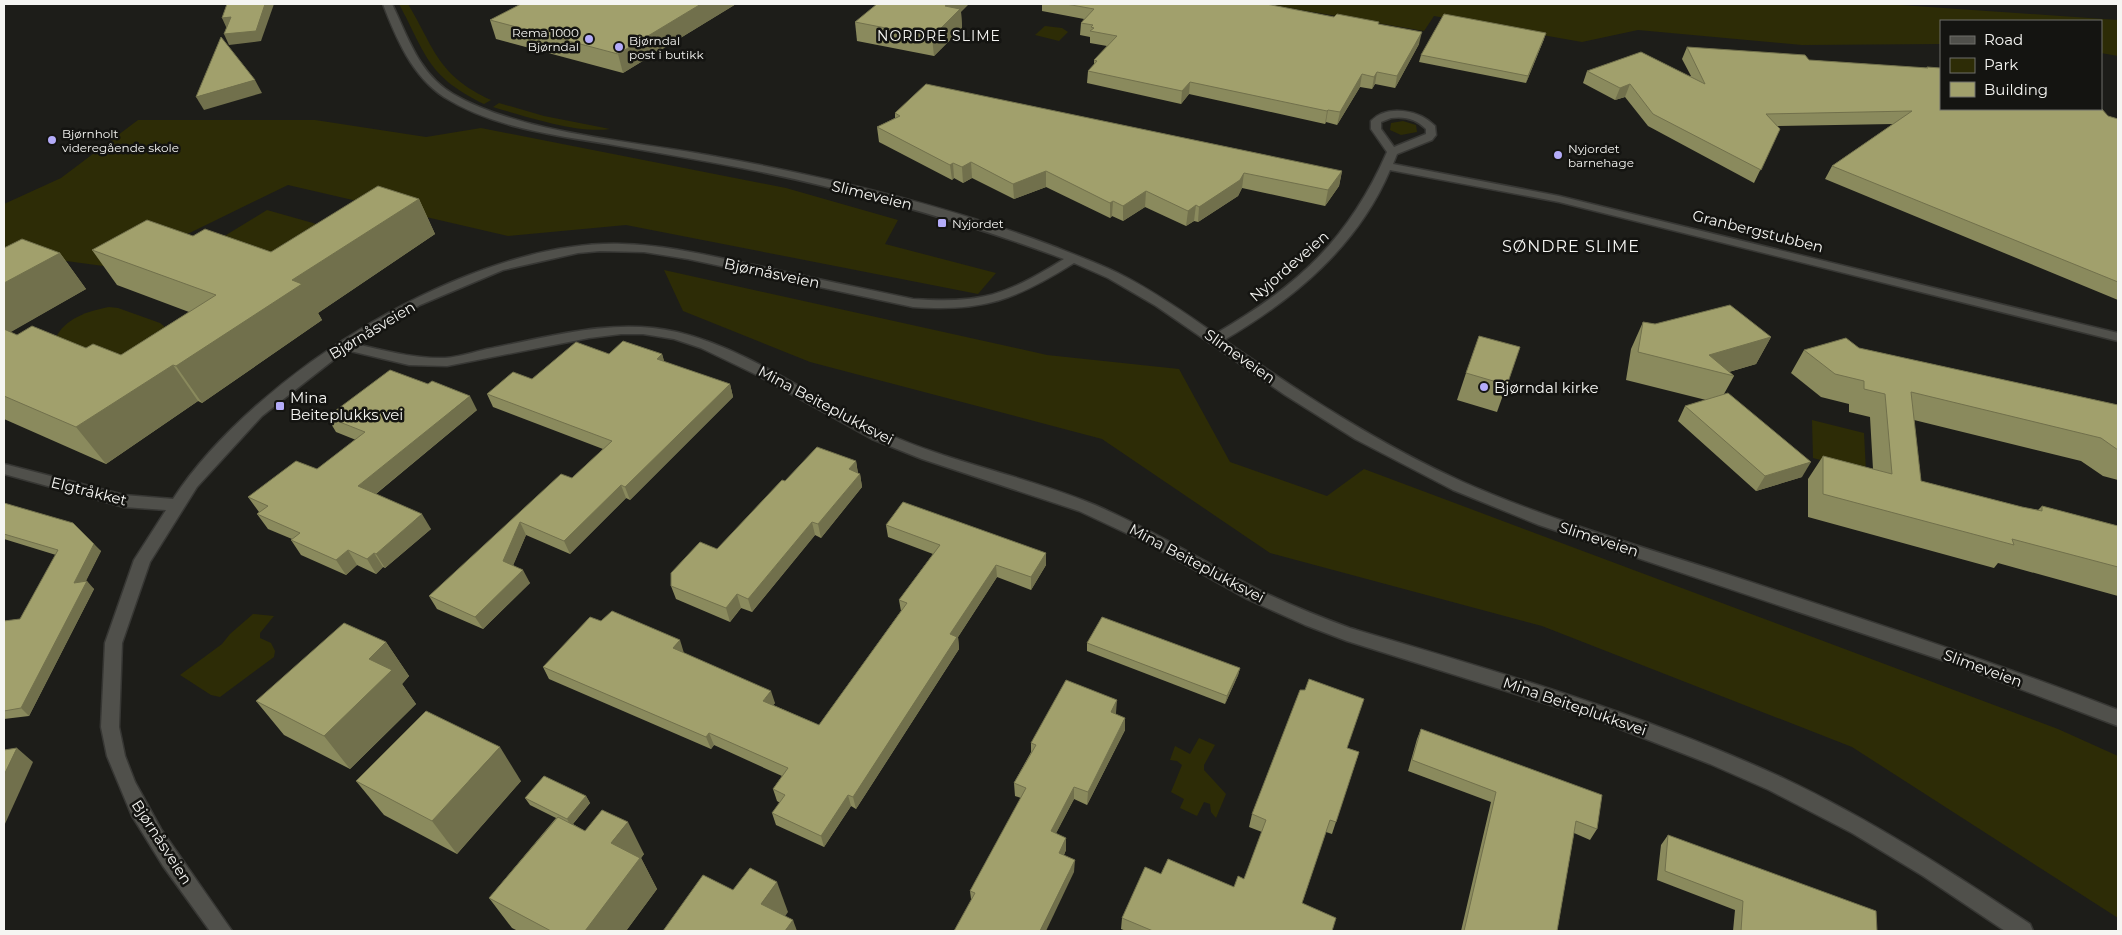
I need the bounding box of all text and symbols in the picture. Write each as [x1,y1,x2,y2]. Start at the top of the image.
legend [1940,20,2102,110]
place label: Rema 1000 Bjørndal [512,25,579,54]
district label: NORDRE SLIME [877,27,1001,45]
text: Road [1984,30,2023,49]
marker: Rema 1000 Bjørndal [583,33,595,45]
place label: Bjørndal post i butikk [629,33,704,62]
marker: Bjørndal post i butikk [613,41,625,53]
text: Park [1984,55,2018,74]
text: Building [1984,80,2048,99]
place label: Bjørnholt videregående skole [62,126,179,155]
marker: Bjørnholt videregående skole [46,134,58,146]
place label: Nyjordet barnehage [1568,141,1634,170]
marker: Nyjordet barnehage [1552,149,1564,161]
street label: Slimeveien [830,176,914,214]
street label: Granbergstubben [1691,206,1825,256]
place label: Nyjordet [952,216,1004,231]
marker: Nyjordet [936,217,948,229]
street label: Nyjordeveien [1246,226,1332,306]
district label: SØNDRE SLIME [1502,237,1640,256]
street label: Bjørnåsveien [723,254,821,292]
street label: Bjørnåsveien [325,297,419,363]
street label: Slimeveien [1201,325,1279,387]
street label: Mina Beiteplukksvei [755,361,897,449]
place label: Bjørndal kirke [1494,378,1598,397]
marker: Bjørndal kirke [1478,381,1490,393]
place label: Mina Beiteplukks vei [290,388,403,424]
marker: Mina Beiteplukks vei [274,400,286,412]
street label: Elgtråkket [49,472,129,510]
street label: Slimeveien [1557,517,1641,561]
street label: Mina Beiteplukksvei [1126,519,1268,607]
street label: Slimeveien [1941,645,2025,691]
street label: Mina Beiteplukksvei [1501,673,1649,739]
street label: Bjørnåsveien [128,796,196,888]

